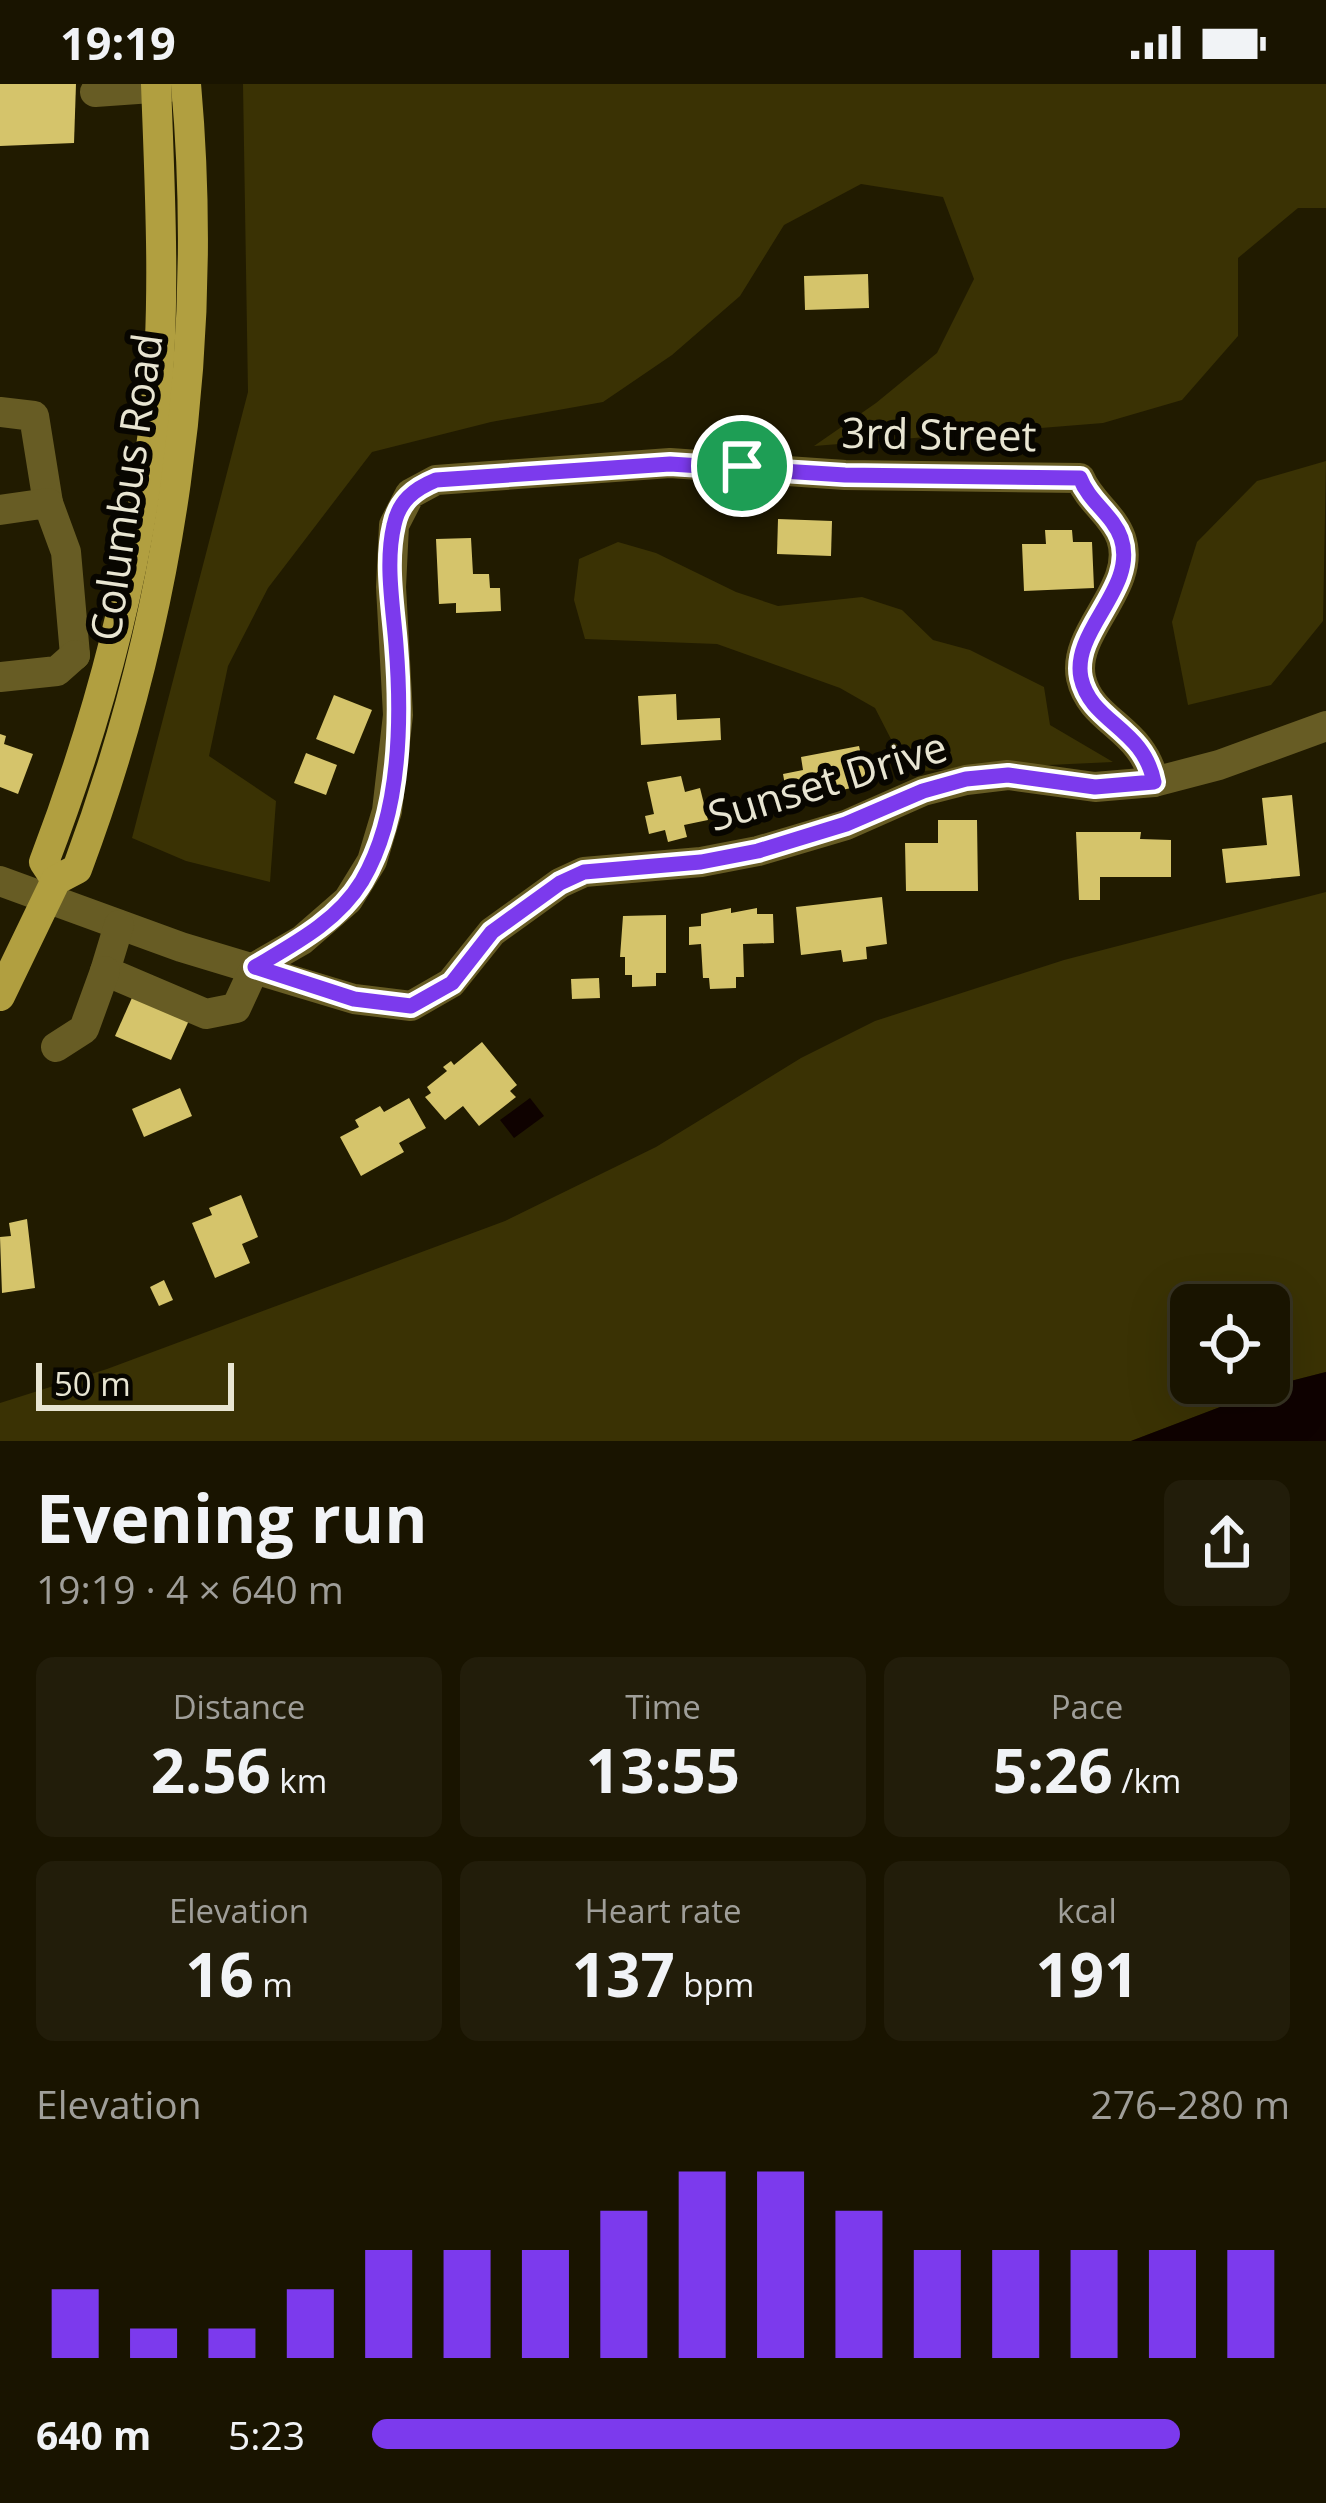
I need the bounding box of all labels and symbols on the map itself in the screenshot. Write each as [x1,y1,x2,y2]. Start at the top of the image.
street label: Columbus Road [75,330,175,644]
street label: 3rd Street [841,403,1037,463]
pin [691,415,793,517]
street label: Sunset Drive [701,717,953,843]
scale bar [36,1357,234,1410]

